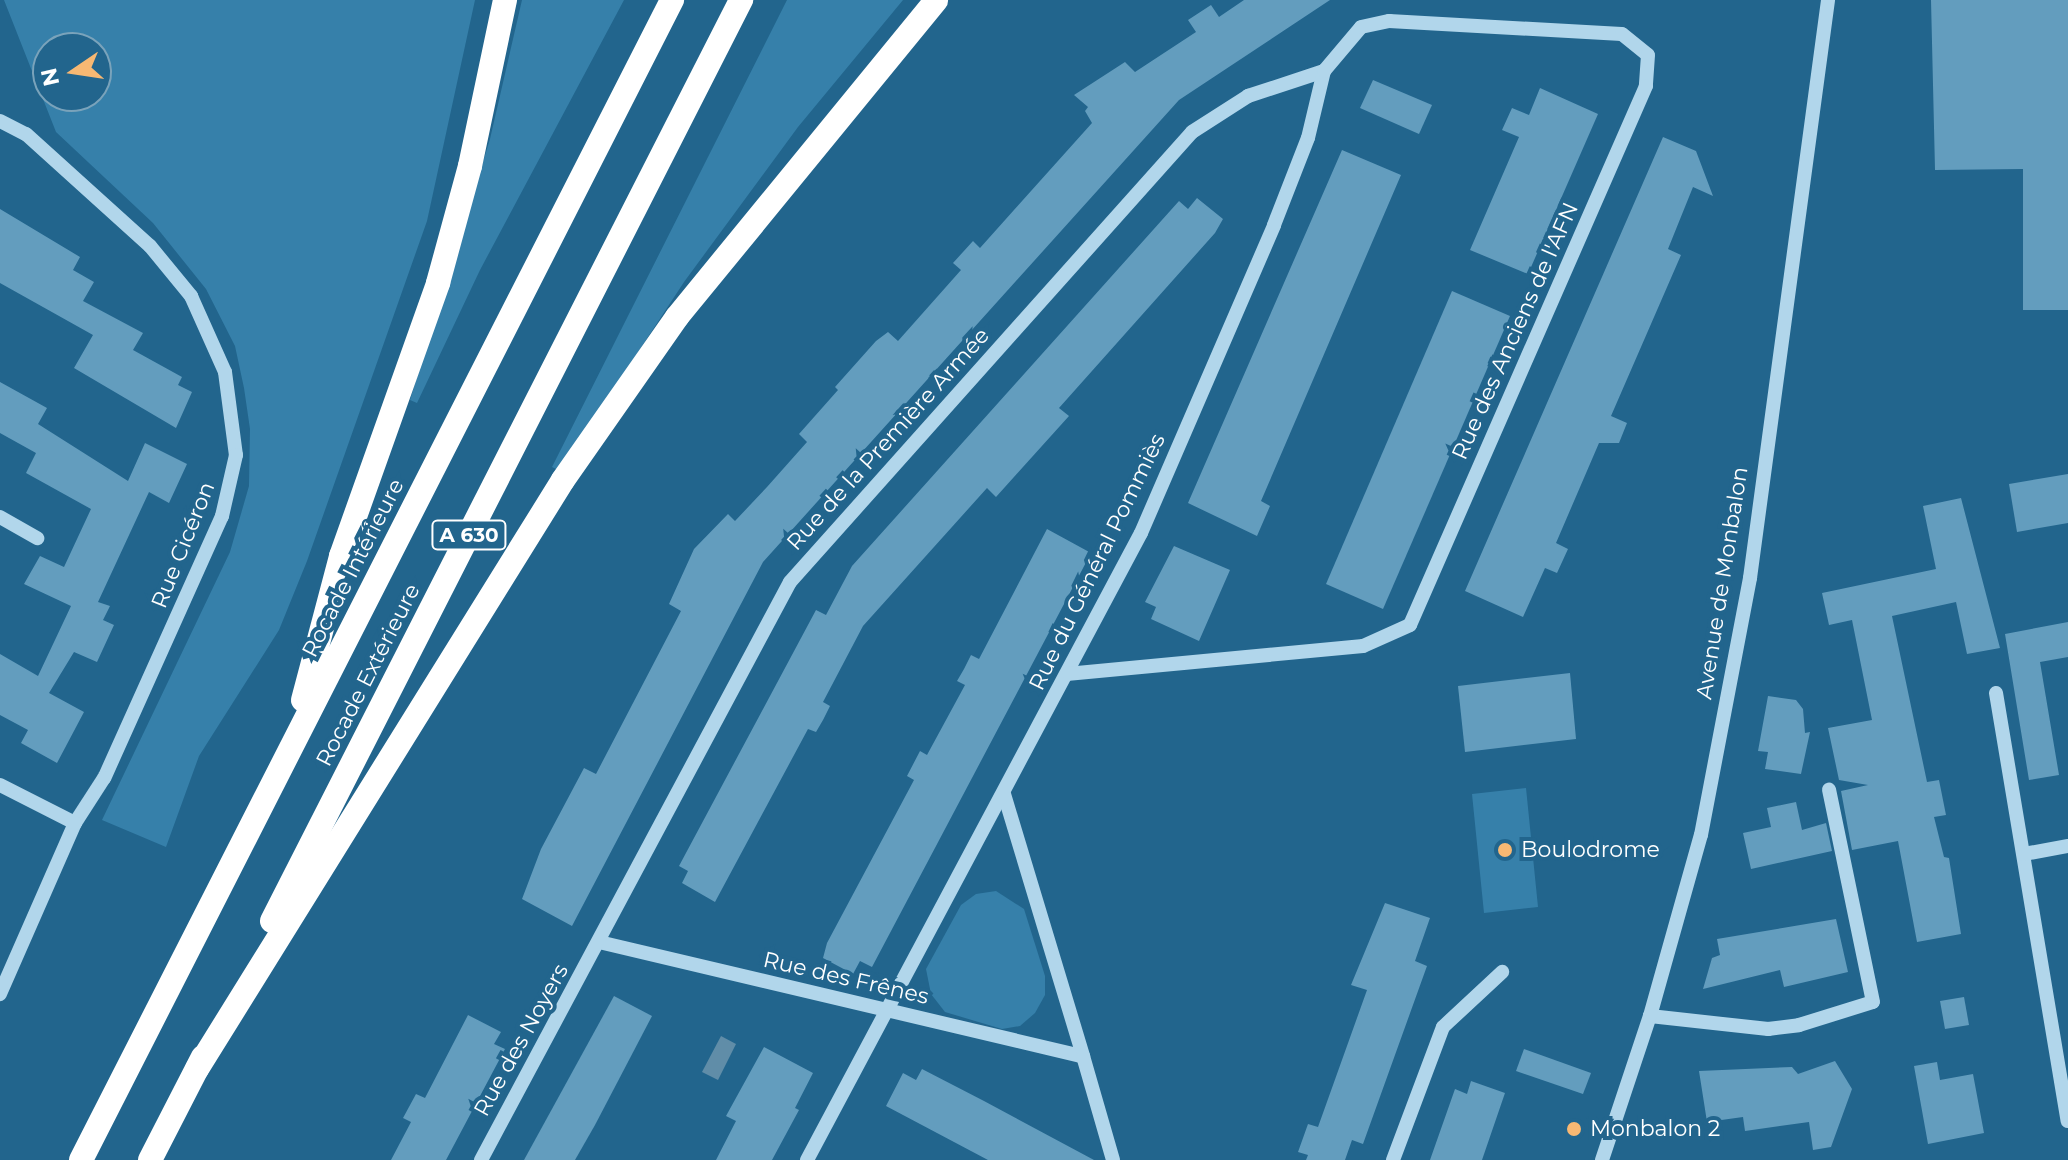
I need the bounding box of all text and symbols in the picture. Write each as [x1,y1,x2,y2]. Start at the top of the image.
north arrow [32,32,112,112]
text: N [35,65,65,89]
street label: Rue des Anciens de l'AFN [1446,198,1584,464]
street label: Rue de la Première Armée [781,322,995,556]
street label: Rue du Général Pommiès [1023,429,1171,695]
street label: Avenue de Monbalon [1691,465,1753,701]
street label: Rocade Intérieure [297,474,409,662]
street label: Rue Cicéron [146,478,220,612]
road number: A 630 [431,519,507,551]
street label: Rocade Extérieure [311,579,425,771]
place label: Boulodrome [1521,837,1660,863]
marker: Boulodrome [1496,841,1514,859]
street label: Rue des Frênes [761,946,931,1010]
street label: Rue des Noyers [468,959,574,1121]
place label: Monbalon 2 [1590,1116,1720,1142]
marker: Monbalon 2 [1565,1120,1583,1138]

